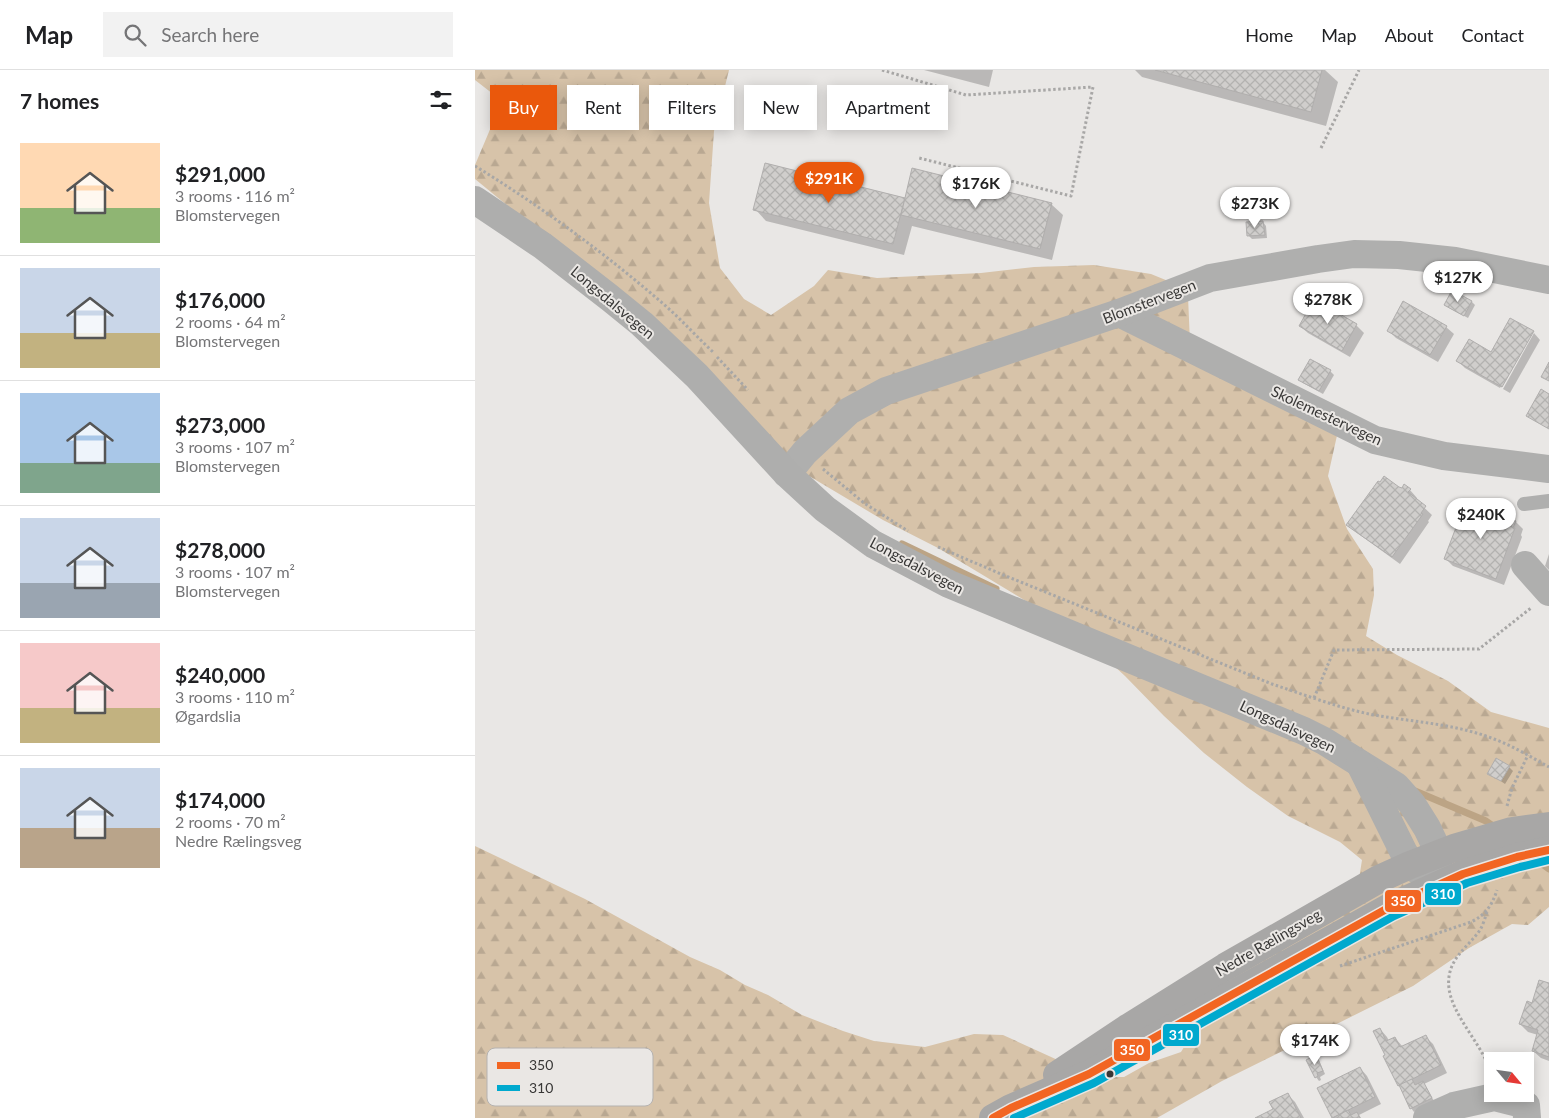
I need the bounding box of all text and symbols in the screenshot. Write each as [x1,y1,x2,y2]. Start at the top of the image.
search box [103,12,453,57]
text: Map [25,20,73,49]
icon: search [121,21,149,49]
text: Search here [161,23,259,46]
text: Home [1245,24,1293,46]
text: Map [1321,24,1357,46]
text: About [1385,24,1434,46]
text: Contact [1462,24,1524,46]
chip: Buy [490,85,557,130]
chip: Rent [567,85,639,130]
chip: Filters [649,85,734,130]
chip: New [744,85,817,130]
chip: Apartment [827,85,948,130]
icon: filters [427,86,455,114]
text: 7 homes [20,88,99,113]
text: $291,000 [175,161,265,186]
pin: $291K [794,162,864,204]
icon: home [60,163,120,223]
pin: $176K [941,166,1011,209]
text: $291K [805,168,853,187]
text: $176K [952,173,1000,192]
text: 3 rooms · 116 m² [175,186,295,205]
pin: $273K [1220,186,1290,229]
text: $273K [1231,193,1279,212]
text: Blomstervegen [175,205,280,224]
pin: $127K [1423,260,1493,303]
street label: Longsdalsvegen [568,262,658,342]
text: $127K [1434,267,1482,286]
street label: Blomstervegen [1100,275,1198,327]
pin: $278K [1293,282,1363,325]
text: $176,000 [175,287,265,312]
icon: home [60,288,120,348]
text: $278K [1304,289,1352,308]
text: 2 rooms · 64 m² [175,312,286,331]
text: Blomstervegen [175,331,280,350]
street label: Skolemestervegen [1269,381,1385,449]
text: $273,000 [175,412,265,437]
icon: home [60,413,120,473]
text: 3 rooms · 107 m² [175,437,295,456]
text: Blomstervegen [175,456,280,475]
pin: $240K [1446,498,1516,540]
text: $240K [1457,504,1505,523]
street label: Longsdalsvegen [867,533,967,597]
text: $278,000 [175,537,265,562]
icon: home [60,538,120,598]
text: 3 rooms · 107 m² [175,562,295,581]
text: Blomstervegen [175,581,280,600]
text: $240,000 [175,662,265,687]
icon: home [60,663,120,723]
text: 3 rooms · 110 m² [175,687,295,706]
street label: Longsdalsvegen [1237,696,1339,756]
text: Øgardslia [175,706,241,725]
text: $174,000 [175,787,265,812]
icon: home [60,788,120,848]
text: 2 rooms · 70 m² [175,812,286,831]
text: Nedre Rælingsveg [175,831,302,850]
line badge: 310 [1424,882,1462,906]
text: 310 [1431,885,1455,902]
line badge: 350 [1384,889,1422,913]
text: 350 [1391,892,1415,909]
street label: Nedre Rælingsveg [1212,904,1324,979]
line badge: 310 [1162,1023,1200,1047]
pin: $174K [1280,1024,1350,1066]
text: 310 [1169,1026,1193,1043]
text: $174K [1291,1030,1339,1049]
line badge: 350 [1113,1038,1151,1062]
text: 350 [1120,1041,1144,1058]
legend [487,1048,653,1106]
north arrow [1484,1052,1534,1102]
map controls [1484,1052,1534,1102]
text: 350 [529,1056,553,1073]
unlabelled marker [1105,1069,1115,1079]
text: 310 [529,1079,553,1096]

